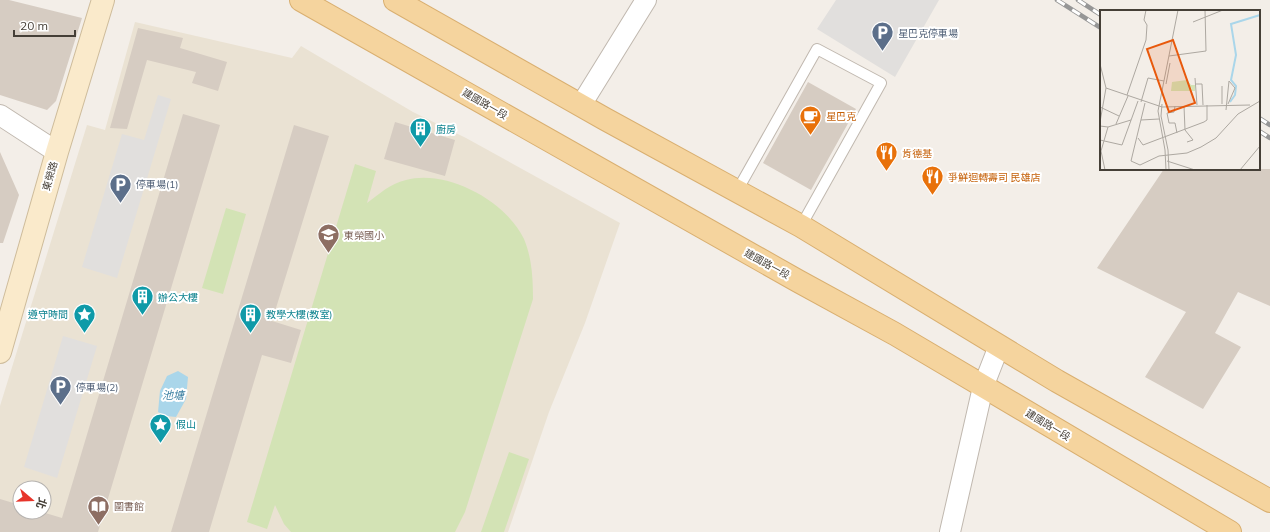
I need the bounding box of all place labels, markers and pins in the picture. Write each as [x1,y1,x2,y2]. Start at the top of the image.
parking icon: 星巴克停車場 [869,20,895,53]
place label: 星巴克停車場 [898,27,958,40]
cafe icon: 星巴克 [797,103,823,136]
place label: 星巴克 [826,110,856,123]
building icon: 廚房 [407,116,433,149]
place label: 廚房 [436,123,456,136]
restaurant icon: 肯德基 [873,140,899,173]
place label: 肯德基 [902,147,932,160]
restaurant icon: 爭鮮迴轉壽司 民雄店 [919,164,945,197]
parking icon: 停車場(1) [107,171,133,204]
place label: 爭鮮迴轉壽司 民雄店 [948,171,1041,184]
place label: 停車場(1) [136,178,178,191]
school or university icon: 東榮國小 [315,222,341,255]
place label: 東榮國小 [344,229,384,242]
building icon: 辦公大樓 [129,284,155,317]
place label: 辦公大樓 [158,291,198,304]
place icon: 遵守時間 [71,301,97,334]
building icon: 教學大樓(教室) [237,301,263,334]
place label: 遵守時間 [28,308,68,321]
place label: 教學大樓(教室) [266,308,332,321]
parking icon: 停車場(2) [47,374,73,407]
place label: 停車場(2) [76,381,118,394]
place icon: 假山 [148,411,174,444]
place label: 假山 [176,418,196,431]
library icon: 圖書館 [85,493,111,526]
place label: 圖書館 [114,500,144,513]

